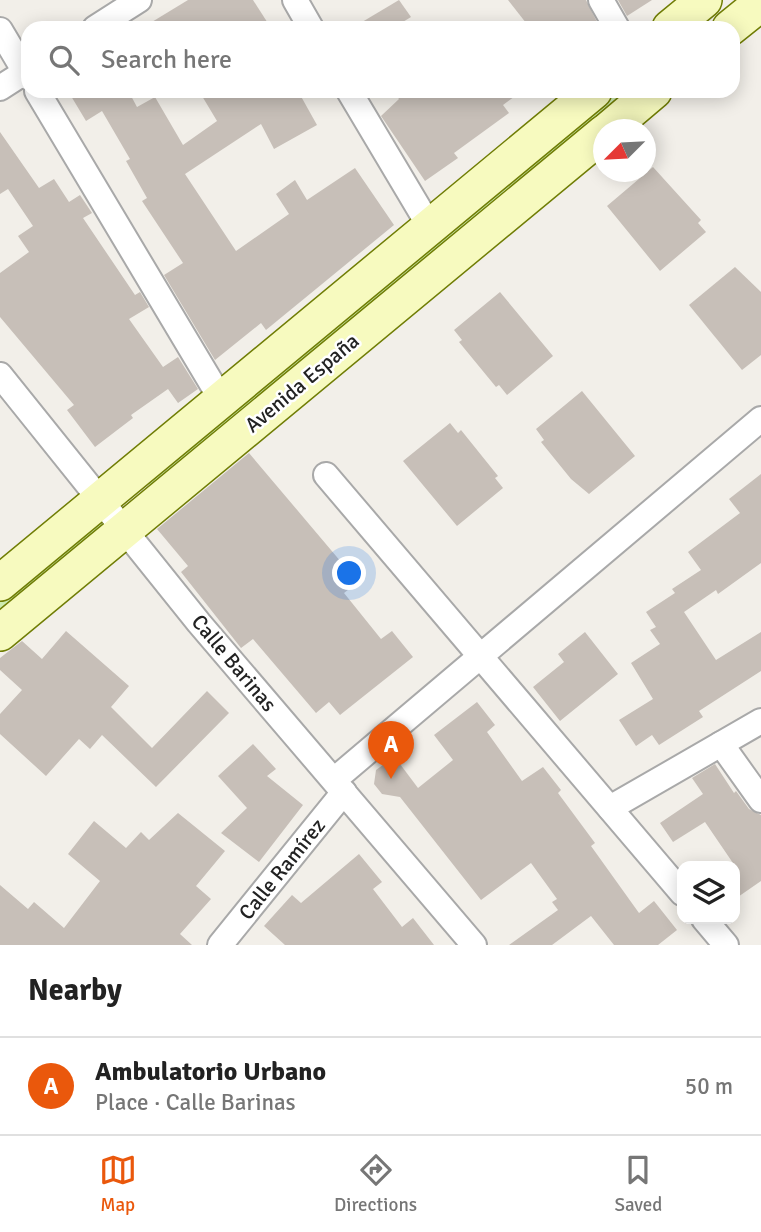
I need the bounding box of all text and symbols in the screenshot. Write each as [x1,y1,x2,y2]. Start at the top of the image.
search box [21,21,740,98]
icon: search [45,41,83,79]
text: Search here [101,44,232,76]
north arrow [593,119,656,182]
street label: Avenida España [240,328,364,438]
your location [332,556,366,590]
street label: Calle Barinas [186,609,282,717]
pin: A [368,721,414,779]
street label: Calle Ramírez [233,813,331,925]
map controls [677,861,740,924]
button: layers [677,861,740,924]
text: Nearby [28,972,122,1009]
text: Ambulatorio Urbano [95,1056,326,1088]
text: A [44,1072,58,1101]
text: 50 m [685,1072,733,1101]
text: Place · Calle Barinas [95,1088,296,1117]
tab: Map [99,1151,137,1217]
tab: Directions [334,1151,417,1217]
tab: Saved [614,1151,662,1217]

